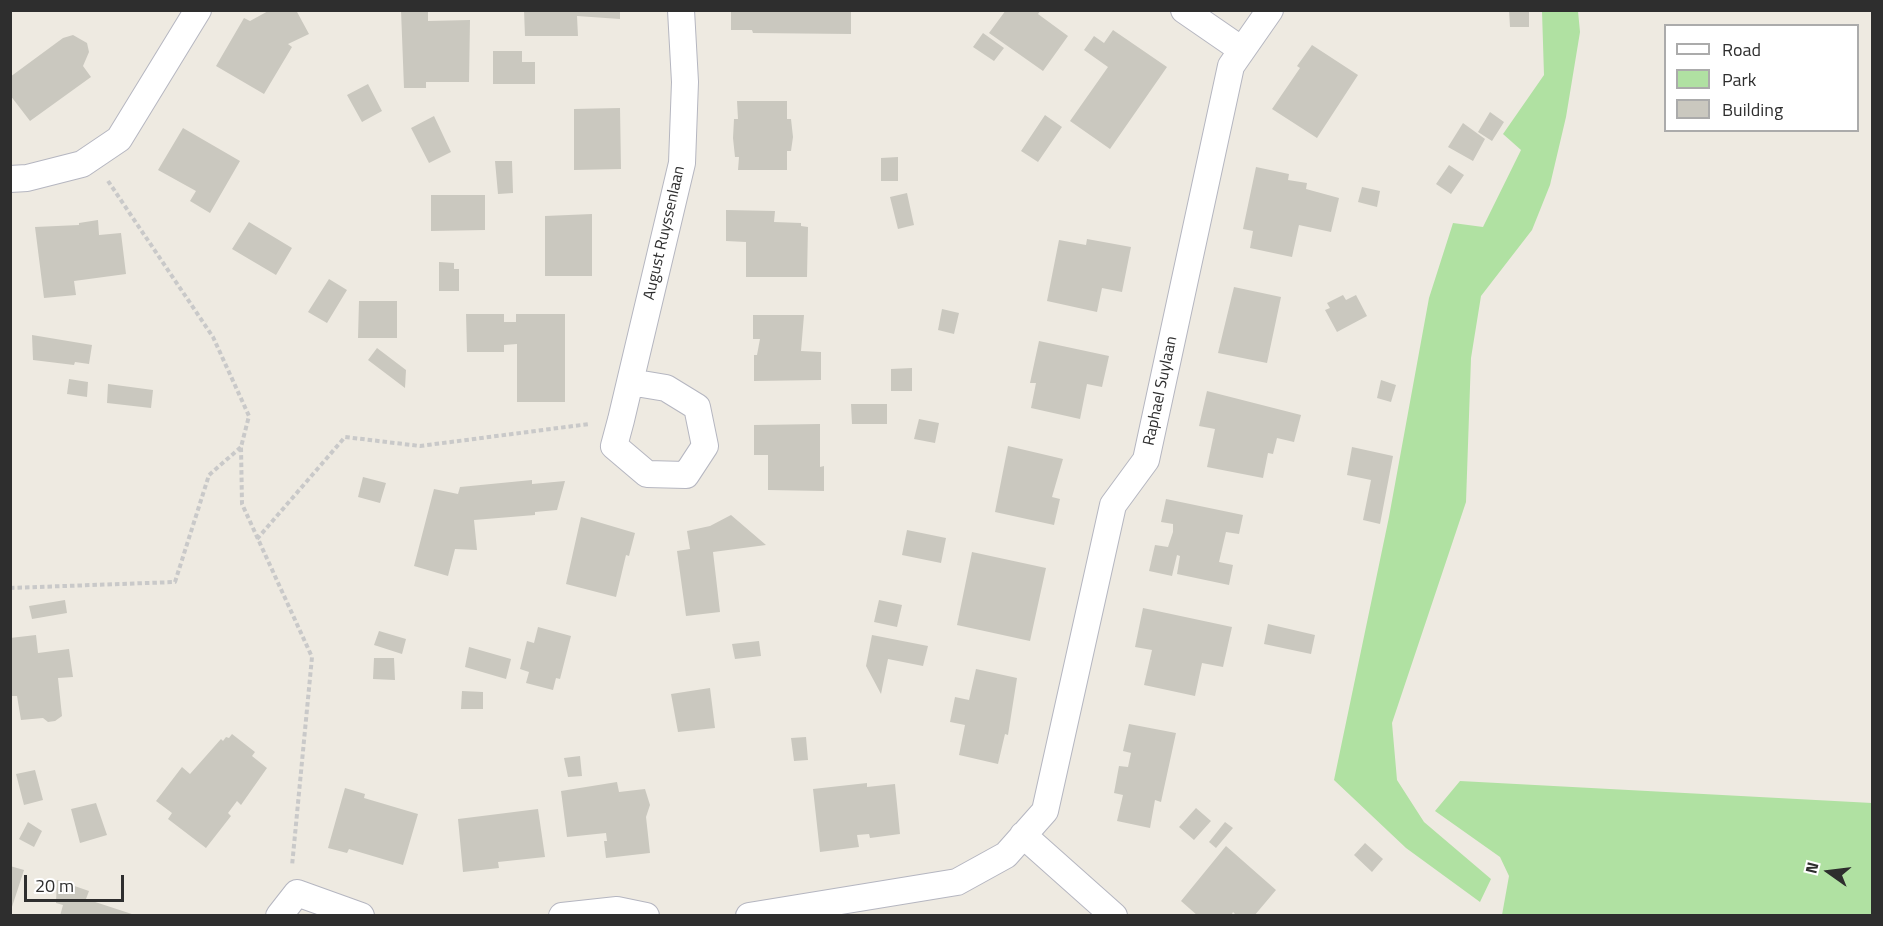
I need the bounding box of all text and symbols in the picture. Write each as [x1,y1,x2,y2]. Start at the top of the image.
legend [1664,24,1859,132]
text: Road [1722,36,1761,63]
text: Park [1722,66,1756,93]
text: Building [1722,96,1783,123]
street label: August Ruyssenlaan [640,164,690,302]
street label: Raphael Suylaan [1140,335,1182,447]
north arrow [1799,842,1859,902]
text: N [1799,859,1825,876]
scale bar [27,863,128,901]
text: 20 m [35,872,74,899]

